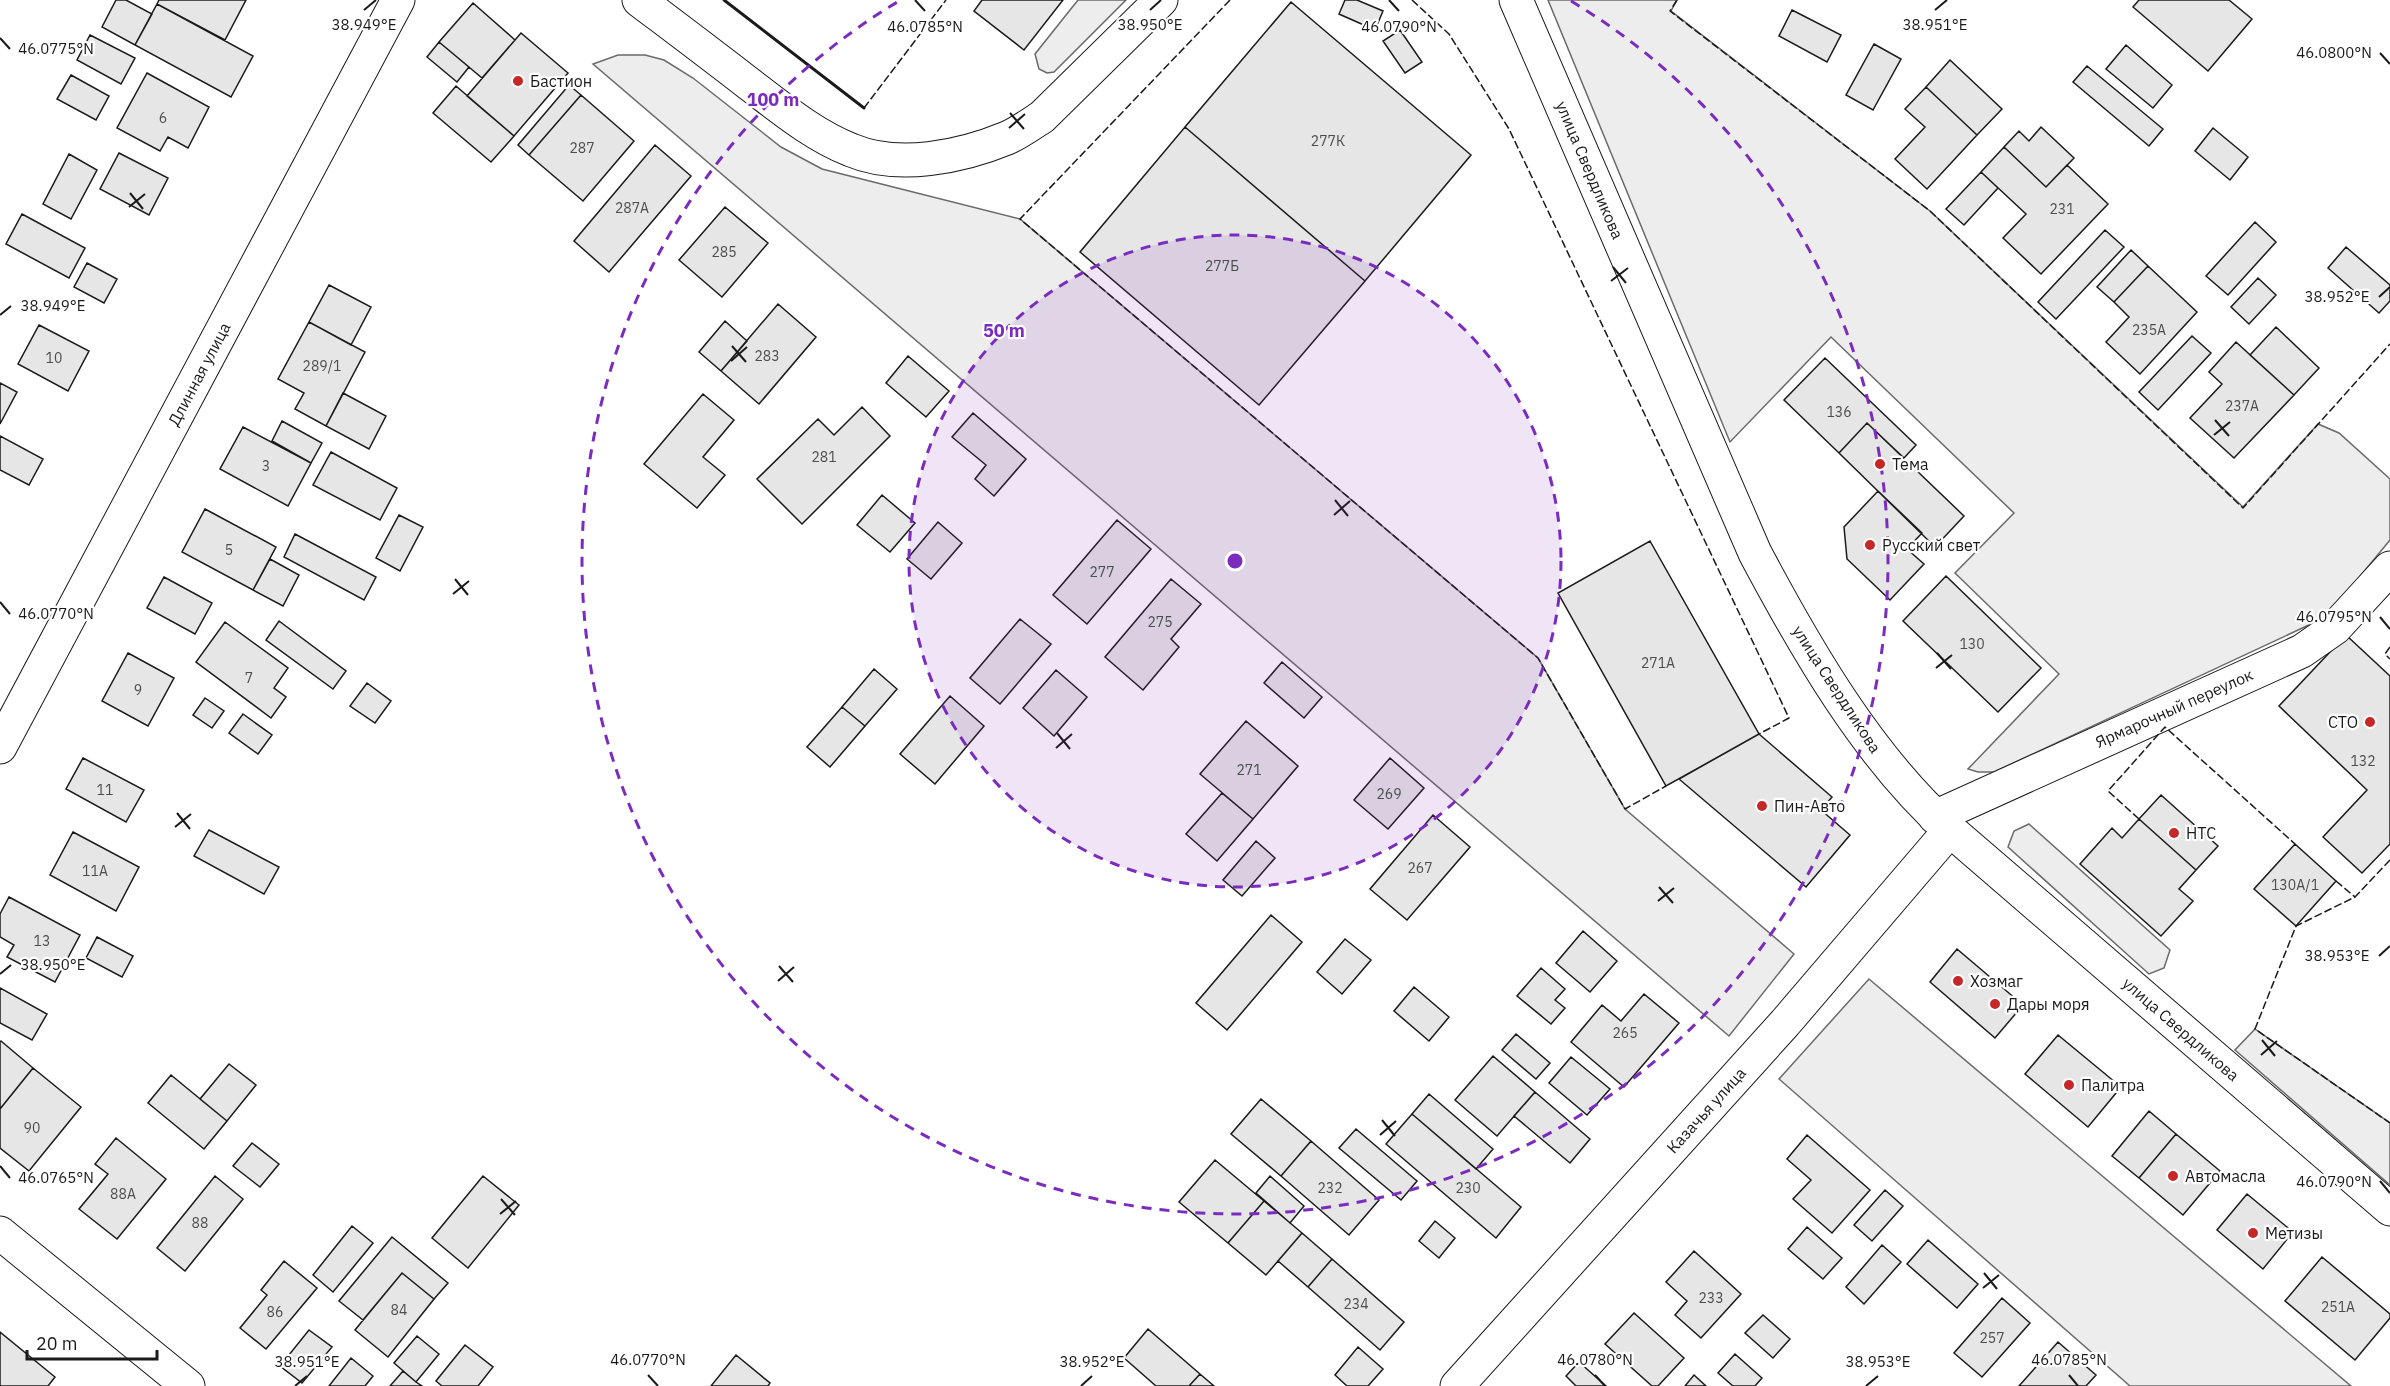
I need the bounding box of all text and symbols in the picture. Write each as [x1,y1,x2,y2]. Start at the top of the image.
text: 38.949°E [332,15,396,34]
text: 38.950°E [1118,15,1182,34]
text: 38.951°E [1903,15,1967,34]
text: 46.0785°N [887,17,963,36]
text: 46.0790°N [1361,17,1437,36]
text: 46.0775°N [18,39,94,58]
text: 46.0800°N [2296,43,2372,62]
place label: Бастион [530,71,592,91]
marker: Бастион [511,74,525,88]
text: 100 m [747,88,799,111]
street label: улица Свердликова [1552,98,1628,242]
house number: 6 [159,109,167,127]
house number: 277К [1311,132,1345,150]
house number: 287 [569,139,595,157]
house number: 287А [615,199,649,217]
house number: 231 [2049,200,2075,218]
house number: 285 [711,243,737,261]
house number: 277Б [1205,257,1239,275]
text: 38.952°E [2305,287,2369,306]
text: 38.949°E [21,296,85,315]
street label: Длинная улица [163,319,235,429]
text: 50 m [983,319,1025,342]
house number: 235А [2132,321,2166,339]
house number: 283 [754,347,780,365]
house number: 10 [46,349,62,367]
house number: 289/1 [303,357,341,375]
house number: 237А [2225,397,2259,415]
house number: 136 [1826,403,1852,421]
house number: 281 [811,448,837,466]
place label: Тема [1892,454,1929,474]
house number: 3 [262,457,270,475]
marker: Тема [1873,457,1887,471]
place label: Русский свет [1882,535,1981,555]
marker: Русский свет [1863,538,1877,552]
house number: 5 [225,541,233,559]
centre of rings [1225,551,1245,571]
house number: 277 [1089,563,1115,581]
text: 46.0770°N [18,604,94,623]
text: 46.0795°N [2296,607,2372,626]
house number: 275 [1147,613,1173,631]
street label: улица Свердликова [1788,621,1886,757]
house number: 130 [1959,635,1985,653]
house number: 271А [1641,654,1675,672]
street label: Ярмарочный переулок [2092,664,2256,752]
house number: 7 [245,669,253,687]
house number: 9 [134,681,142,699]
place label: СТО [2328,712,2358,732]
marker: СТО [2363,715,2377,729]
house number: 132 [2350,752,2376,770]
house number: 271 [1236,761,1262,779]
house number: 11 [97,781,113,799]
house number: 269 [1376,785,1402,803]
place label: Пин-Авто [1774,796,1845,816]
marker: Пин-Авто [1755,799,1769,813]
place label: НТС [2186,823,2216,843]
marker: НТС [2167,826,2181,840]
house number: 267 [1407,859,1433,877]
house number: 11А [82,862,108,880]
house number: 130А/1 [2271,876,2319,894]
house number: 13 [34,932,50,950]
text: 38.953°E [2305,946,2369,965]
text: 38.950°E [21,955,85,974]
place label: Хозмаг [1970,971,2023,991]
street label: улица Свердликова [2119,973,2244,1085]
marker: Хозмаг [1951,974,1965,988]
place label: Дары моря [2007,994,2090,1014]
marker: Дары моря [1988,997,2002,1011]
house number: 265 [1612,1024,1638,1042]
street label: Казачья улица [1662,1062,1750,1157]
place label: Палитра [2081,1075,2145,1095]
marker: Палитра [2062,1078,2076,1092]
house number: 90 [24,1119,40,1137]
place label: Автомасла [2185,1166,2266,1186]
text: 46.0765°N [18,1168,94,1187]
marker: Автомасла [2166,1169,2180,1183]
text: 46.0790°N [2296,1172,2372,1191]
house number: 232 [1317,1179,1343,1197]
house number: 230 [1455,1179,1481,1197]
house number: 88А [110,1185,136,1203]
house number: 88 [192,1214,208,1232]
place label: Метизы [2265,1223,2323,1243]
marker: Метизы [2246,1226,2260,1240]
house number: 233 [1698,1289,1724,1307]
house number: 234 [1343,1295,1369,1313]
house number: 251А [2321,1298,2355,1316]
house number: 84 [391,1301,407,1319]
house number: 86 [267,1303,283,1321]
scale bar [27,1323,158,1361]
house number: 257 [1979,1329,2005,1347]
text: 20 m [36,1332,78,1355]
text: 46.0770°N [610,1350,686,1369]
text: 46.0780°N [1557,1350,1633,1369]
text: 46.0785°N [2031,1350,2107,1369]
text: 38.951°E [275,1352,339,1371]
text: 38.952°E [1060,1352,1124,1371]
text: 38.953°E [1846,1352,1910,1371]

